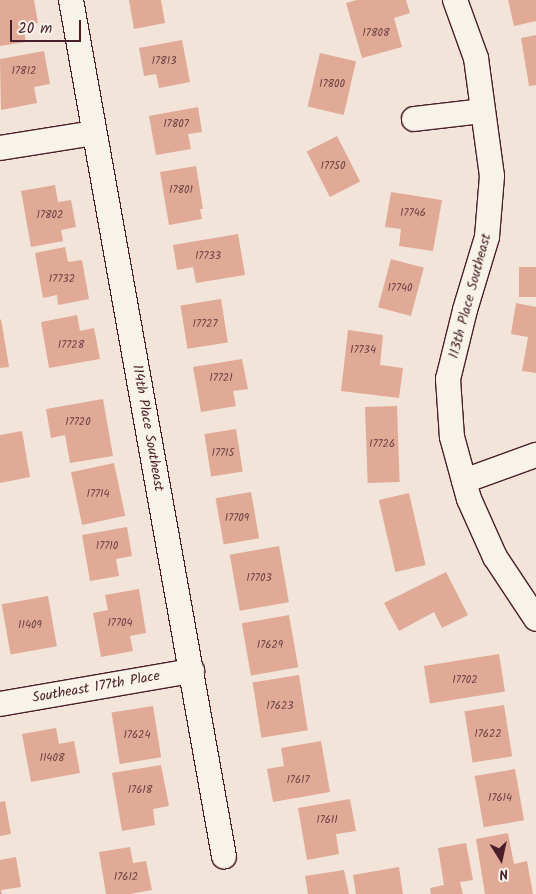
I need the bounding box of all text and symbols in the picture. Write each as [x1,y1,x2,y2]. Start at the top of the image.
scale bar [12,10,84,42]
text: 20 m [18,17,52,41]
house number: 17808 [362,26,390,40]
house number: 17813 [152,54,176,68]
house number: 17812 [12,64,36,78]
house number: 17800 [319,77,345,91]
house number: 17807 [163,117,189,131]
house number: 17750 [320,159,346,173]
house number: 17801 [169,183,193,197]
house number: 17746 [400,206,426,220]
house number: 17802 [36,208,64,222]
street label: 113th Place Southeast [445,232,495,360]
house number: 17733 [195,249,221,263]
house number: 17732 [49,272,75,286]
house number: 17740 [387,281,413,295]
house number: 17727 [192,317,218,331]
house number: 17728 [58,338,84,352]
house number: 17734 [350,343,376,357]
street label: 114th Place Southeast [129,363,167,493]
house number: 17721 [209,371,233,385]
house number: 17720 [65,415,91,429]
house number: 17726 [369,437,395,451]
house number: 17715 [212,446,234,460]
house number: 17714 [86,487,110,501]
house number: 17709 [225,511,249,525]
house number: 17710 [96,539,118,553]
house number: 17703 [246,571,272,585]
house number: 17704 [107,616,133,630]
house number: 11409 [18,618,42,632]
house number: 17629 [257,638,283,652]
street label: Southeast 177th Place [31,668,161,706]
house number: 17702 [452,673,478,687]
house number: 17623 [266,699,294,713]
house number: 17622 [474,727,502,741]
house number: 17624 [123,728,151,742]
house number: 11408 [39,751,65,765]
house number: 17617 [286,773,310,787]
house number: 17618 [128,783,152,797]
house number: 17614 [488,791,512,805]
house number: 17611 [316,813,338,827]
north arrow [476,834,526,884]
text: N [497,862,510,885]
house number: 17612 [114,870,138,884]

